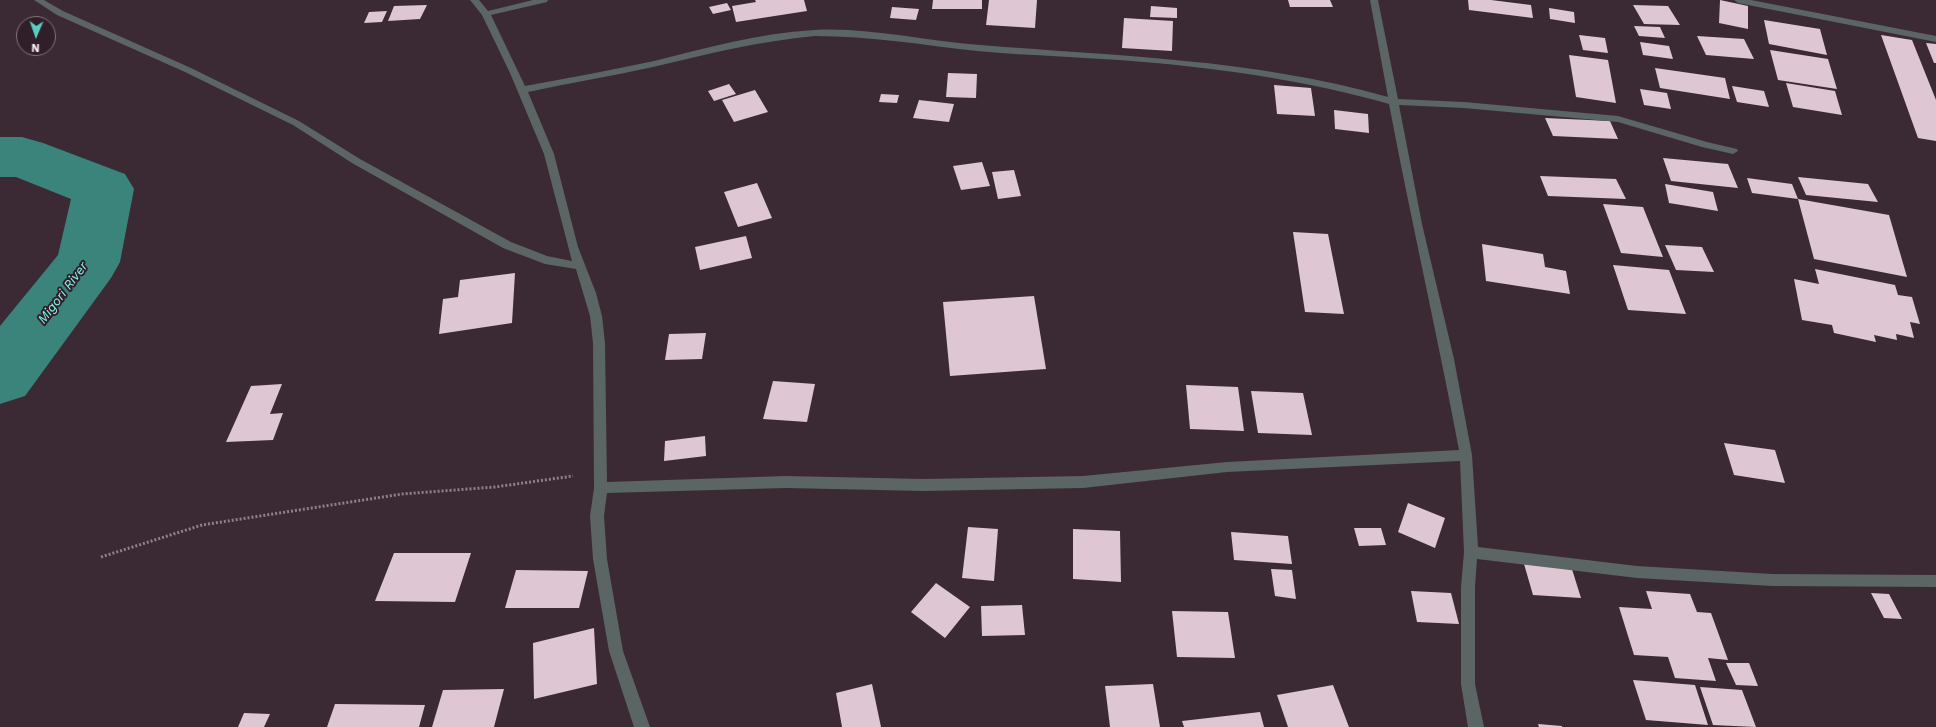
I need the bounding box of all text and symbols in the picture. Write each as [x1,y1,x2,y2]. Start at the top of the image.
north arrow [16,16,56,56]
text: N [31,41,40,54]
water label: Migori River [35,259,91,327]

